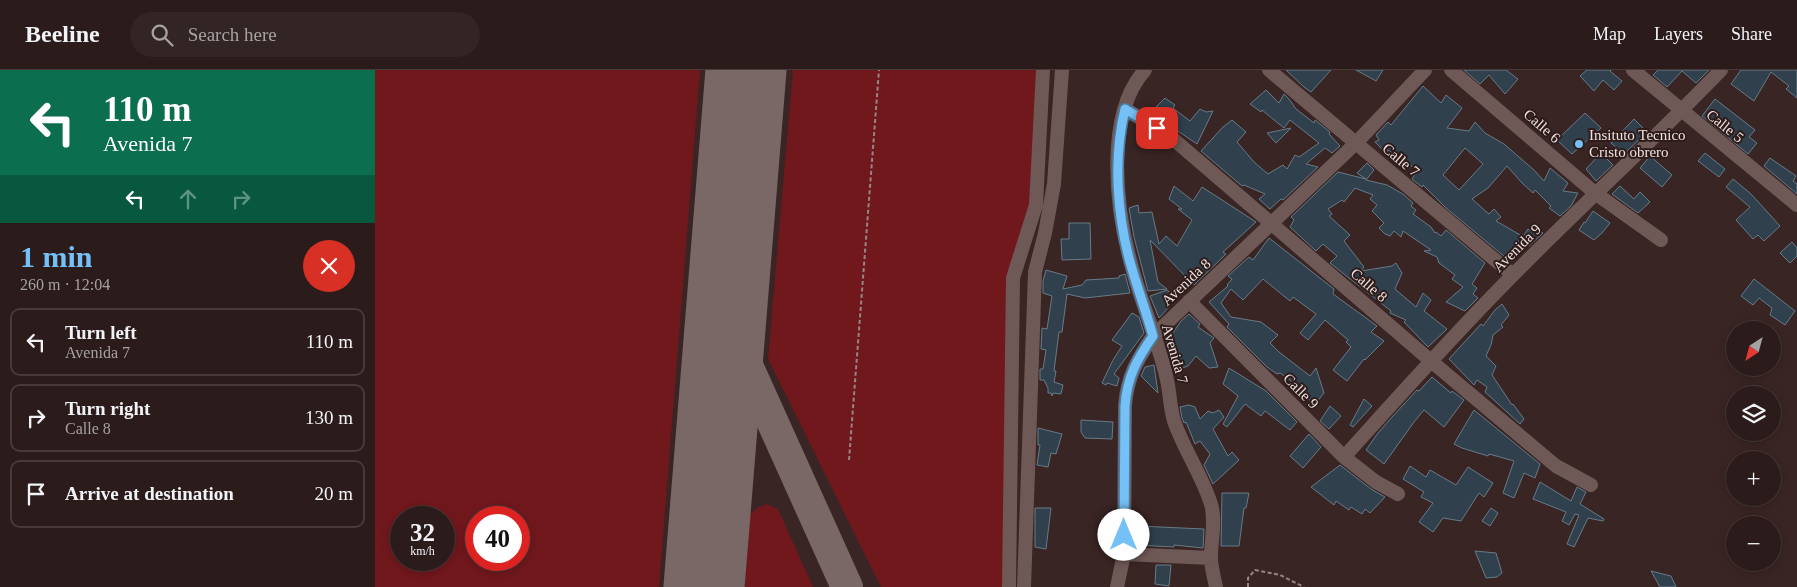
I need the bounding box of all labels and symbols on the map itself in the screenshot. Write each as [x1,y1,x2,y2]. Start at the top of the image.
street label: Calle 6 [1521,106,1564,146]
street label: Calle 5 [1703,106,1747,146]
pin [1136,107,1178,149]
place label: Insituto Tecnico Cristo obrero [1589,127,1686,160]
marker: Insituto Tecnico Cristo obrero [1573,138,1585,150]
street label: Calle 7 [1379,140,1423,180]
street label: Avenida 9 [1490,221,1544,275]
street label: Avenida 8 [1158,255,1214,309]
street label: Calle 8 [1348,265,1390,305]
north arrow [1726,321,1781,376]
street label: Avenida 7 [1159,322,1191,386]
street label: Calle 9 [1280,370,1322,412]
speed limit sign: 40 [465,506,530,571]
position arrow [1097,508,1149,560]

